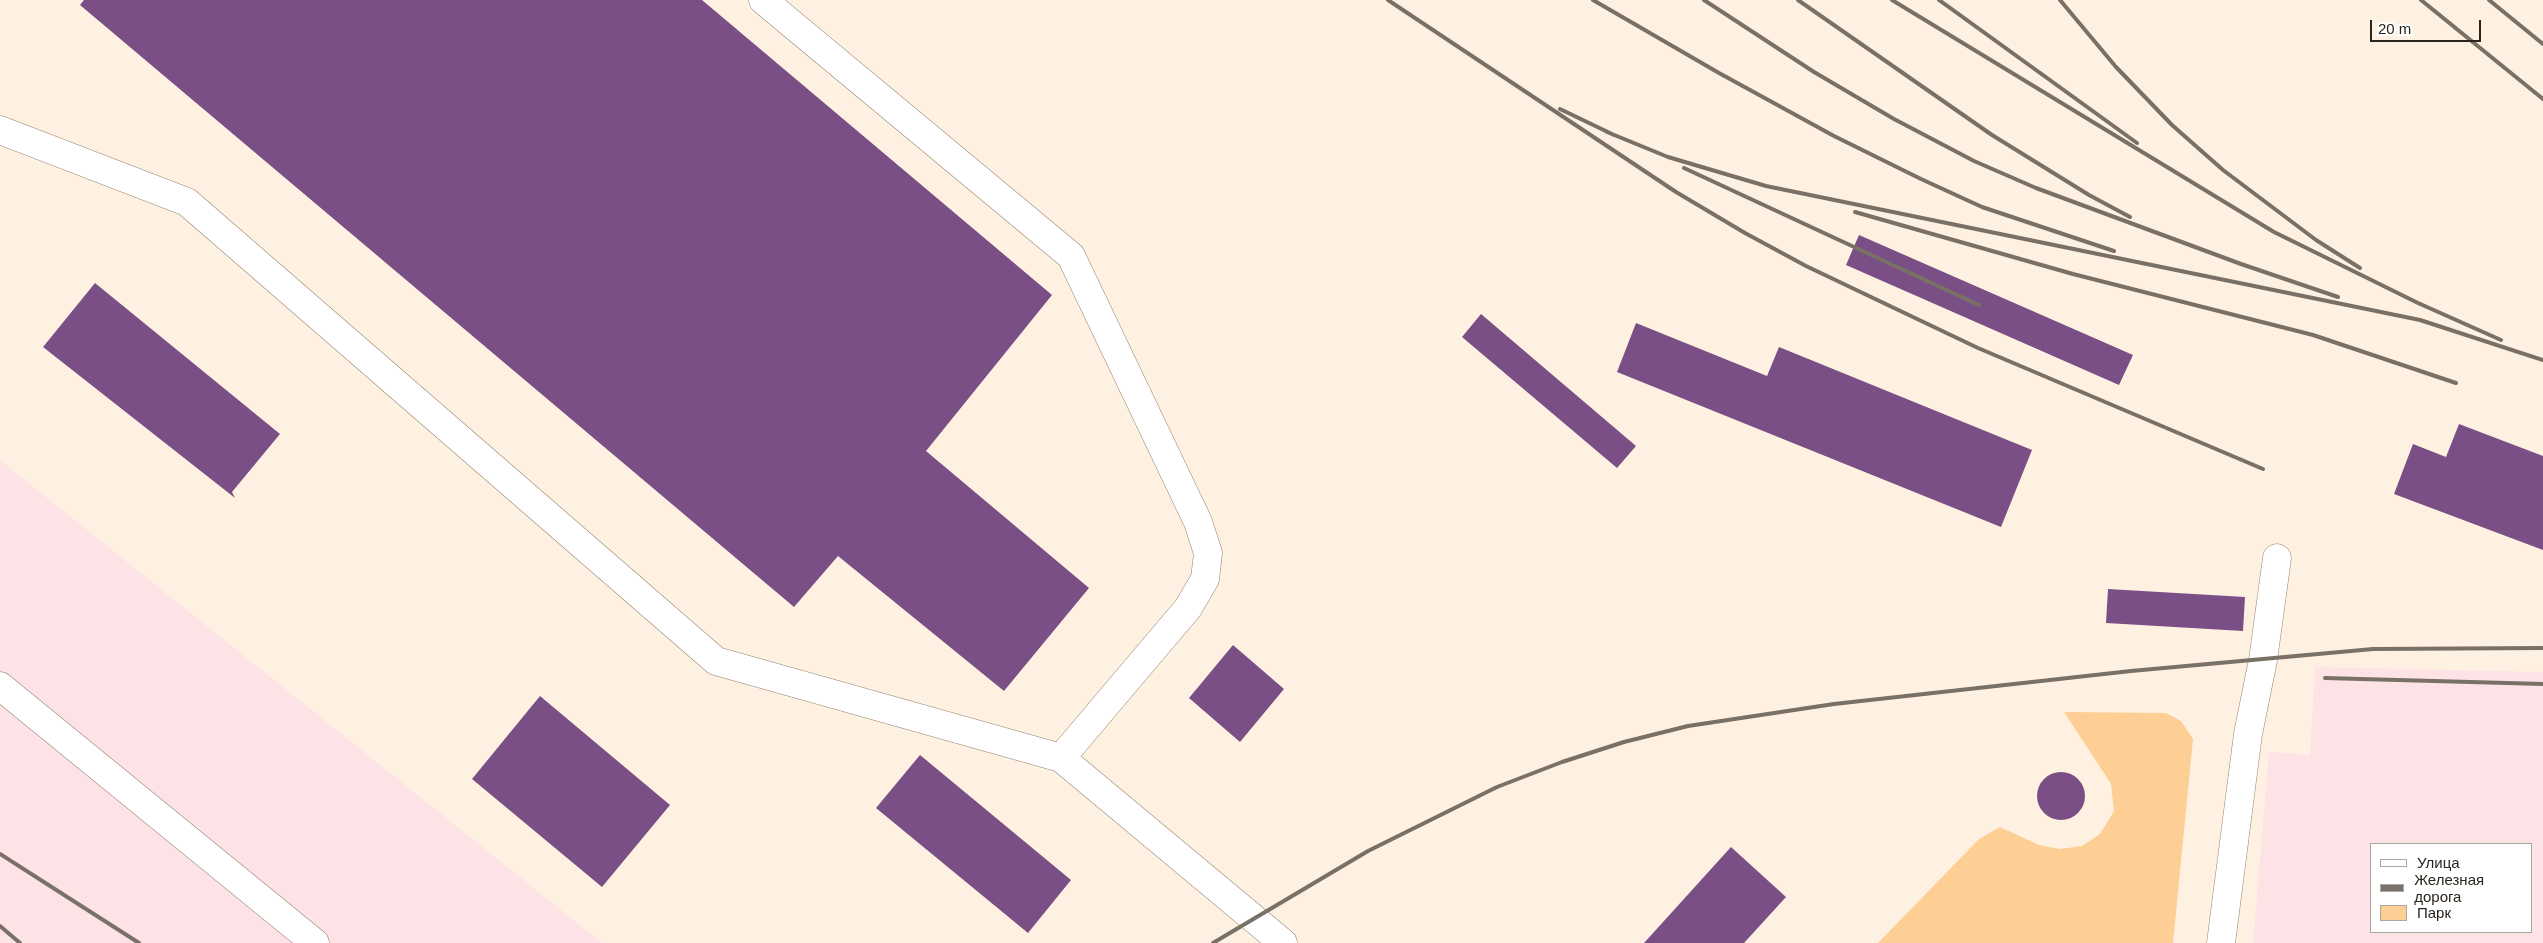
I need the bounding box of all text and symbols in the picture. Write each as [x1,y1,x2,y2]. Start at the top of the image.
scale bar [2373,10,2484,42]
text: 20 m [2378,20,2411,37]
legend [2370,843,2533,933]
text: Улица [2417,854,2460,871]
text: Железная дорога [2414,871,2484,905]
text: Парк [2417,904,2451,921]

